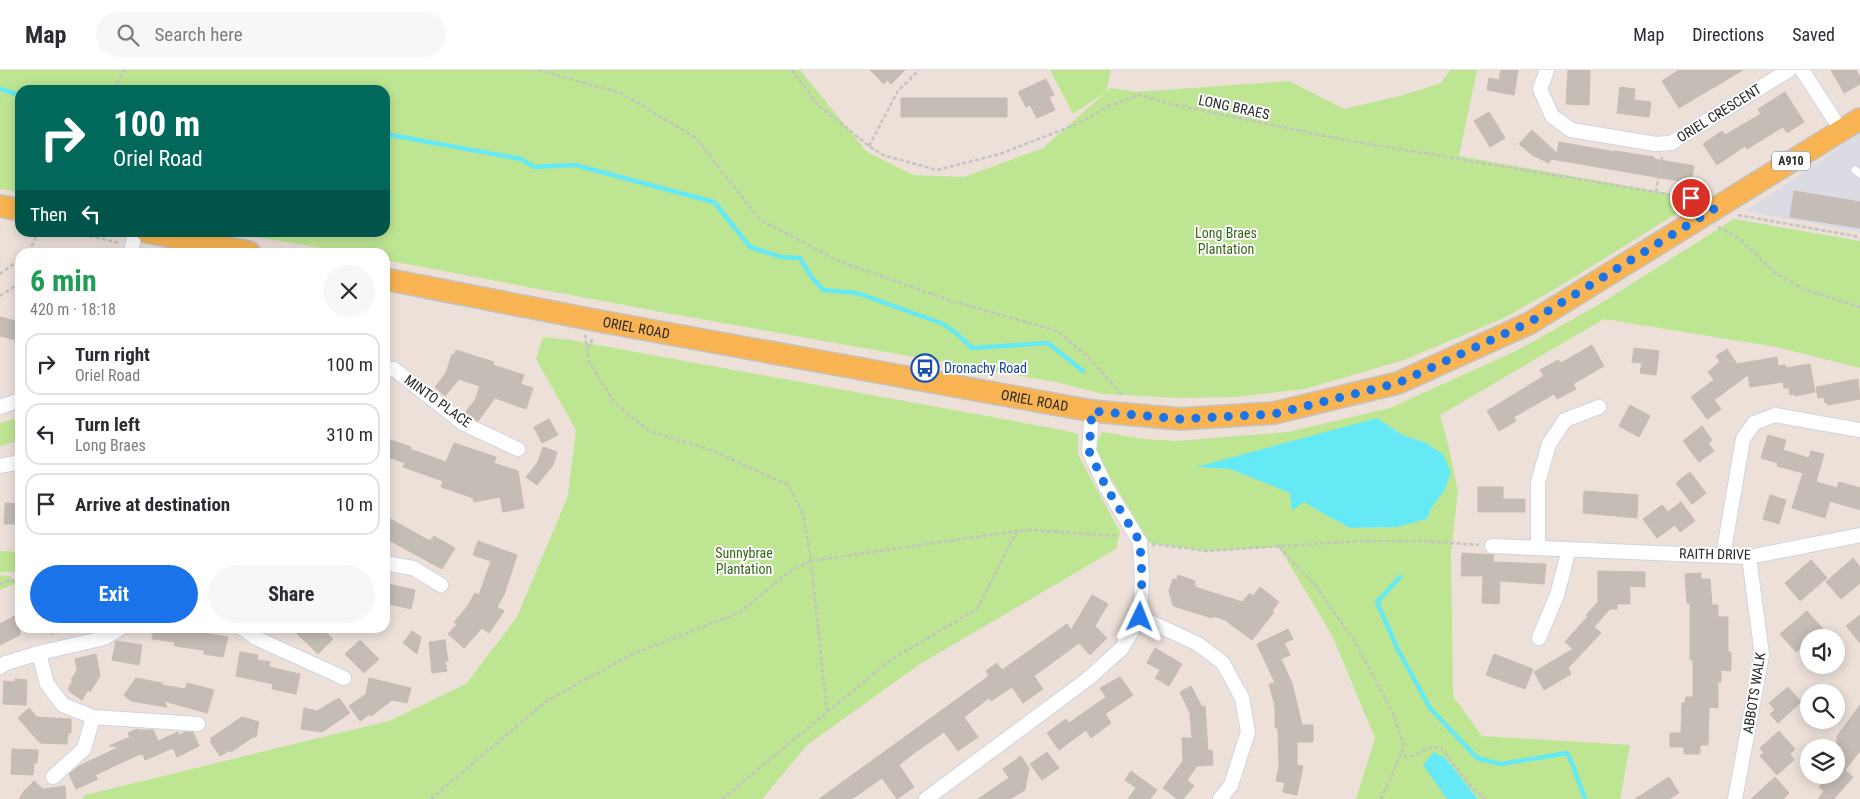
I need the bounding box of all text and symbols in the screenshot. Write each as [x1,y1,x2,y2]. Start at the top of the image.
search box [96,12,446,57]
text: Map [25,21,66,49]
icon: search [114,21,142,49]
text: Search here [154,23,243,46]
text: Map [1633,24,1664,45]
text: Directions [1692,24,1764,45]
text: Saved [1792,24,1835,45]
street label: ORIEL CRESCENT [1674,81,1764,145]
street label: LONG BRAES [1197,92,1271,122]
text: 100 m [113,104,200,145]
icon: right [30,105,95,170]
text: Oriel Road [113,146,203,171]
road number: A910 [1772,152,1810,170]
pin [1670,177,1712,219]
icon: arrive [1677,184,1705,212]
icon: left [77,200,105,228]
text: Then [30,203,67,226]
park label: Long Braes Plantation [1195,225,1257,257]
text: 6 min [30,263,97,298]
button: close [323,265,375,317]
text: 420 m · 18:18 [30,300,116,319]
street label: ORIEL ROAD [601,314,671,342]
text: Turn right [75,343,150,366]
icon: right [32,350,60,378]
text: 100 m [326,353,373,376]
bus stop icon: Dronachy Road [910,353,940,383]
place label: Dronachy Road [944,360,1027,376]
text: Oriel Road [75,366,140,385]
street label: MINTO PLACE [401,371,475,431]
street label: ORIEL ROAD [1000,387,1070,415]
text: Turn left [75,413,140,436]
icon: left [32,420,60,448]
text: 310 m [326,423,373,446]
text: Long Braes [75,436,146,455]
icon: arrive [32,490,60,518]
text: Arrive at destination [75,493,230,516]
text: 10 m [336,493,373,516]
park label: Sunnybrae Plantation [715,545,773,577]
street label: RAITH DRIVE [1679,545,1751,563]
button: Exit [30,565,198,623]
button: Share [208,565,375,623]
position arrow [1113,590,1165,642]
map controls [1800,629,1845,784]
button: sound [1800,629,1845,674]
street label: ABBOTS WALK [1740,651,1768,735]
button: search [1800,684,1845,729]
button: layers [1800,739,1845,784]

